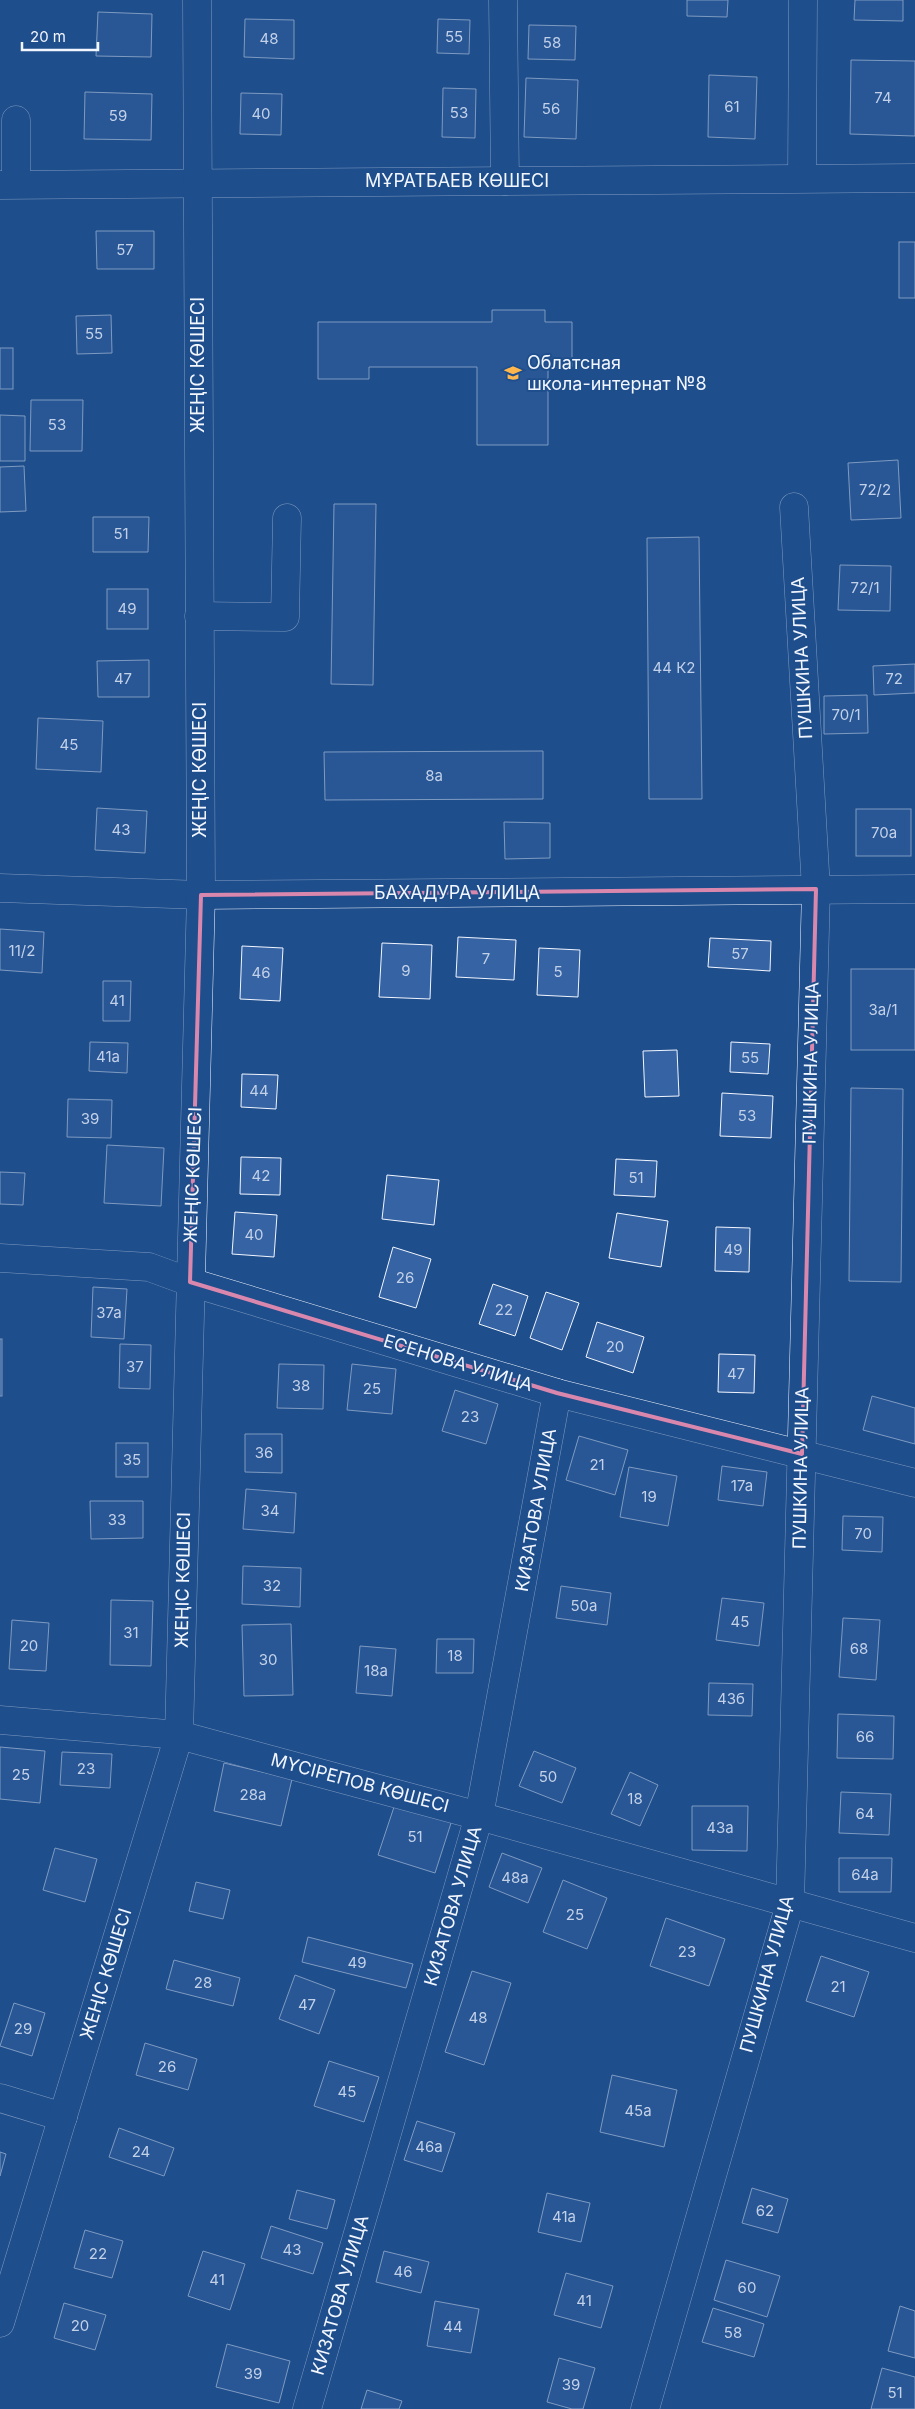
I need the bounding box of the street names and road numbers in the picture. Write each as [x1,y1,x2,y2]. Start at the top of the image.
street label: МҰРАТБАЕВ КӨШЕСІ [365,170,549,191]
street label: ЖЕҢІС КӨШЕСІ [187,297,208,433]
street label: ПУШКИНА УЛИЦА [787,577,816,740]
street label: ЖЕҢІС КӨШЕСІ [189,702,210,838]
street label: БАХАДУРА УЛИЦА [374,882,540,903]
street label: ПУШКИНА УЛИЦА [799,982,822,1144]
street label: ЖЕҢІС КӨШЕСІ [180,1107,205,1243]
street label: ЕСЕНОВА УЛИЦА [381,1330,535,1395]
street label: ПУШКИНА УЛИЦА [789,1387,812,1549]
street label: КИЗАТОВА УЛИЦА [511,1427,560,1593]
street label: ЖЕҢІС КӨШЕСІ [171,1512,194,1648]
street label: МҮСІРЕПОВ КӨШЕСІ [269,1749,451,1816]
street label: КИЗАТОВА УЛИЦА [420,1823,485,1988]
street label: ПУШКИНА УЛИЦА [735,1893,798,2055]
street label: ЖЕҢІС КӨШЕСІ [76,1906,135,2042]
street label: КИЗАТОВА УЛИЦА [307,2212,372,2377]

